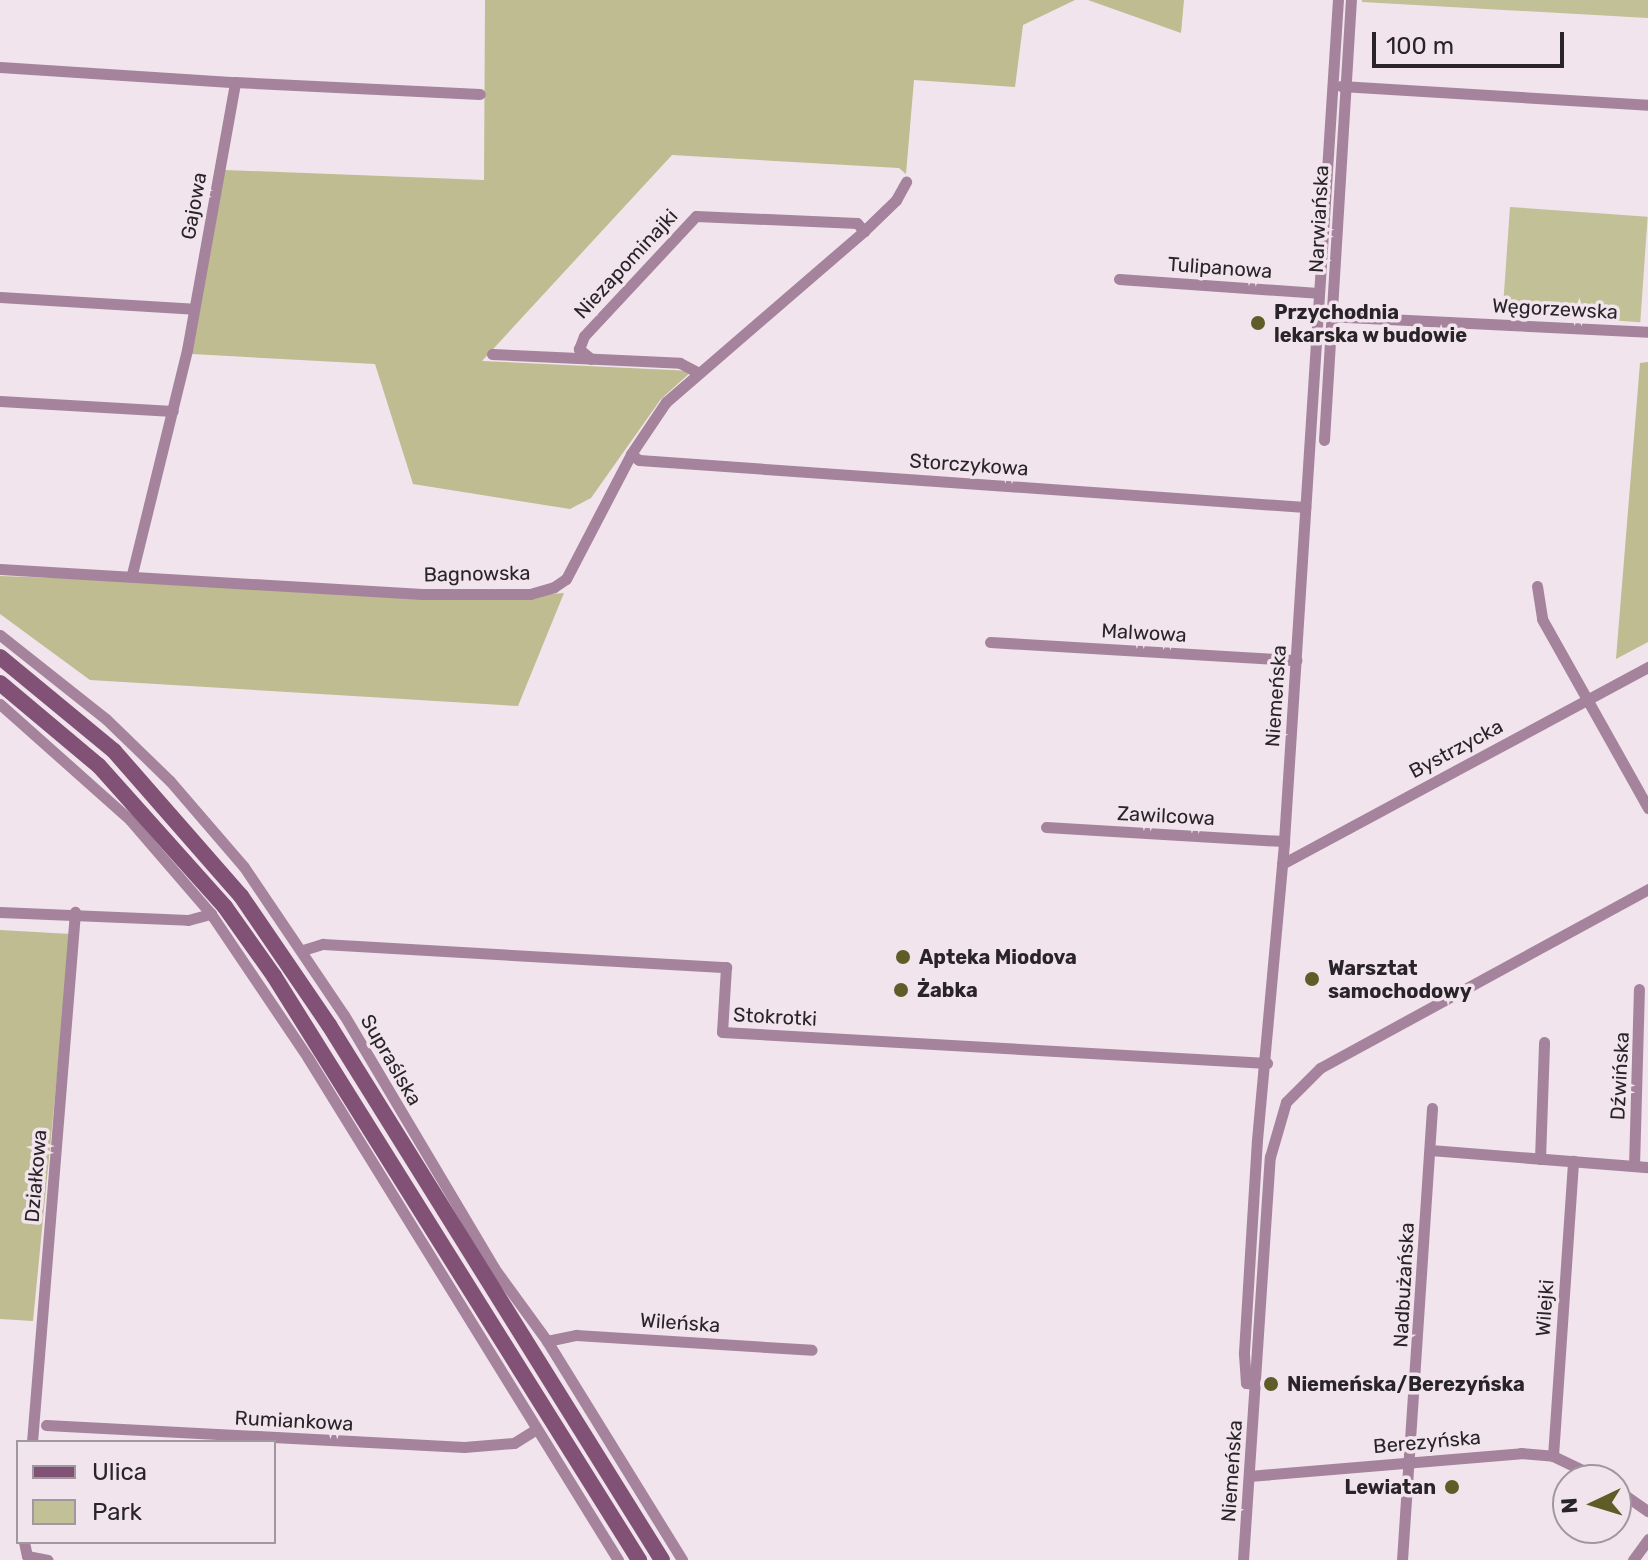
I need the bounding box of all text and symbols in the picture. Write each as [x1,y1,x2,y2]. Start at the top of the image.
scale bar [1376,16,1568,66]
text: 100 m [1386,32,1454,60]
street label: Narwiańska [1304,164,1334,274]
street label: Gajowa [176,170,212,242]
street label: Niezapominajki [569,204,683,324]
street label: Tulipanowa [1167,252,1273,284]
street label: Węgorzewska [1491,294,1619,324]
place label: Przychodnia lekarska w budowie [1274,300,1468,347]
marker: Przychodnia lekarska w budowie [1249,314,1267,332]
street label: Storczykowa [909,449,1029,481]
street label: Bagnowska [423,561,531,587]
street label: Malwowa [1101,619,1187,647]
street label: Niemeńska [1260,644,1292,748]
street label: Bystrzycka [1405,714,1507,784]
street label: Zawilcowa [1117,801,1215,831]
place label: Apteka Miodova [919,945,1077,969]
marker: Apteka Miodova [894,948,912,966]
place label: Warsztat samochodowy [1328,956,1472,1003]
marker: Warsztat samochodowy [1303,970,1321,988]
place label: Żabka [917,978,978,1002]
marker: Żabka [892,981,910,999]
street label: Stokrotki [733,1003,817,1031]
street label: Supraślska [355,1010,427,1110]
street label: Dźwińska [1606,1031,1634,1121]
street label: Działkowa [20,1129,52,1223]
street label: Nadbużańska [1389,1222,1419,1348]
street label: Wilejki [1531,1279,1559,1337]
street label: Wileńska [639,1308,721,1338]
place label: Niemeńska/Berezyńska [1287,1372,1525,1396]
marker: Niemeńska/Berezyńska [1262,1375,1280,1393]
street label: Rumiankowa [234,1406,354,1436]
street label: Niemeńska [1216,1419,1248,1523]
street label: Berezyńska [1372,1425,1482,1459]
legend [16,1440,276,1544]
text: Ulica [92,1458,147,1486]
north arrow [1552,1464,1632,1544]
place label: Lewiatan [1344,1475,1436,1499]
marker: Lewiatan [1443,1478,1461,1496]
text: N [1556,1497,1584,1514]
text: Park [92,1498,142,1526]

